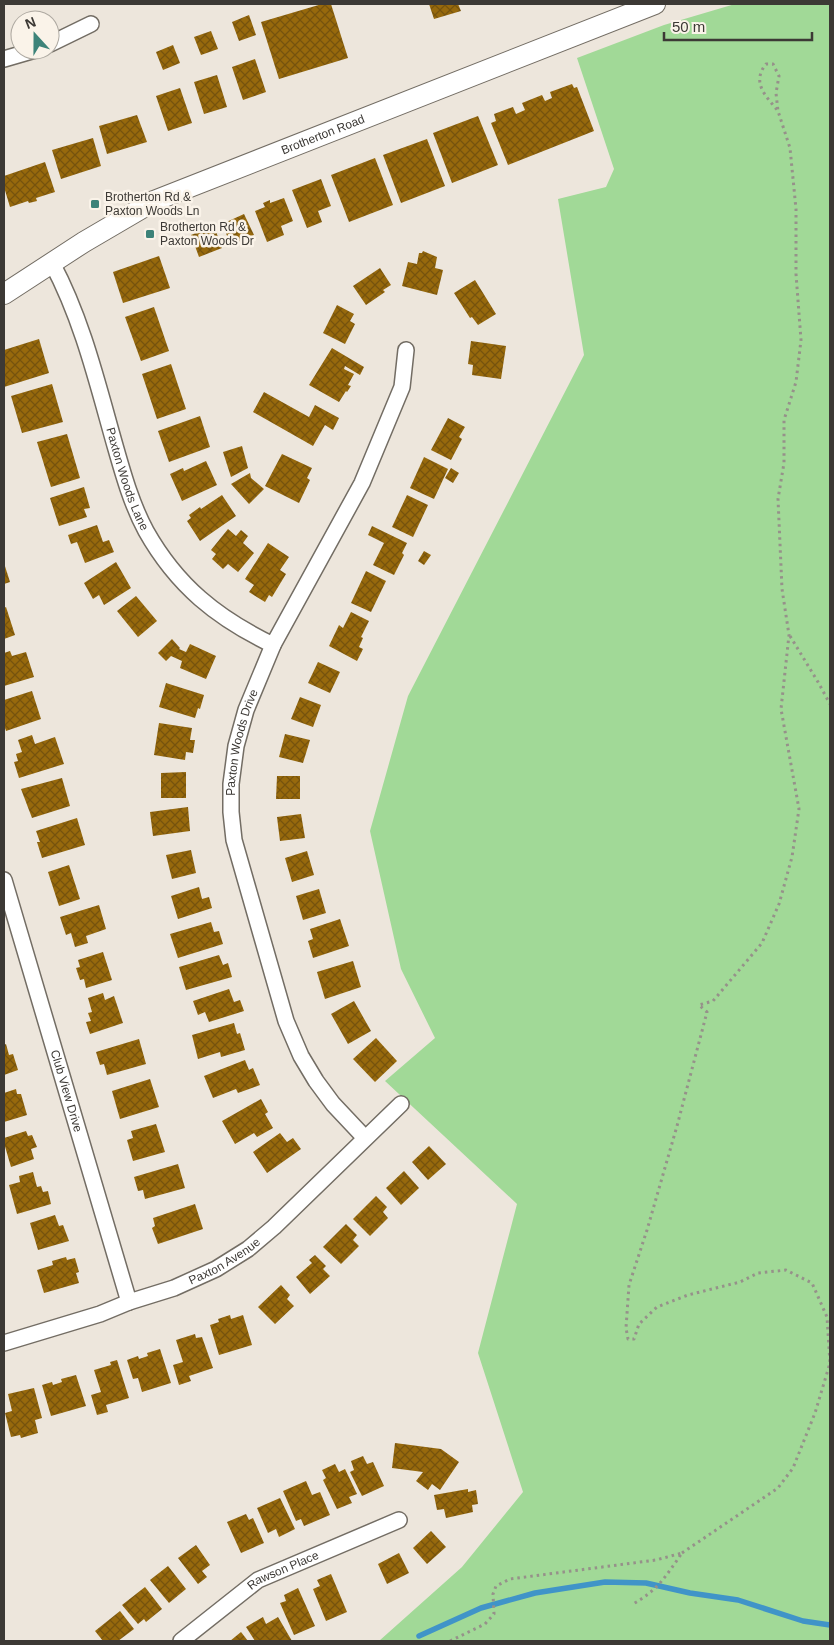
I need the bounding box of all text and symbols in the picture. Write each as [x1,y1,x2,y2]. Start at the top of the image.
north arrow [10,10,60,60]
scale bar [664,10,812,42]
text: N [23,14,38,32]
text: 50 m [672,18,705,35]
street label: Brotherton Road [279,112,366,157]
place label: Brotherton Rd & Paxton Woods Ln [105,190,200,218]
marker: Brotherton Rd & Paxton Woods Ln [89,198,101,210]
place label: Brotherton Rd & Paxton Woods Dr [160,220,254,248]
marker: Brotherton Rd & Paxton Woods Dr [144,228,156,240]
street label: Paxton Woods Lane [103,426,152,533]
street label: Paxton Woods Drive [224,687,261,796]
street label: Club View Drive [48,1048,85,1134]
street label: Paxton Avenue [186,1235,263,1287]
street label: Rawson Place [245,1548,321,1593]

